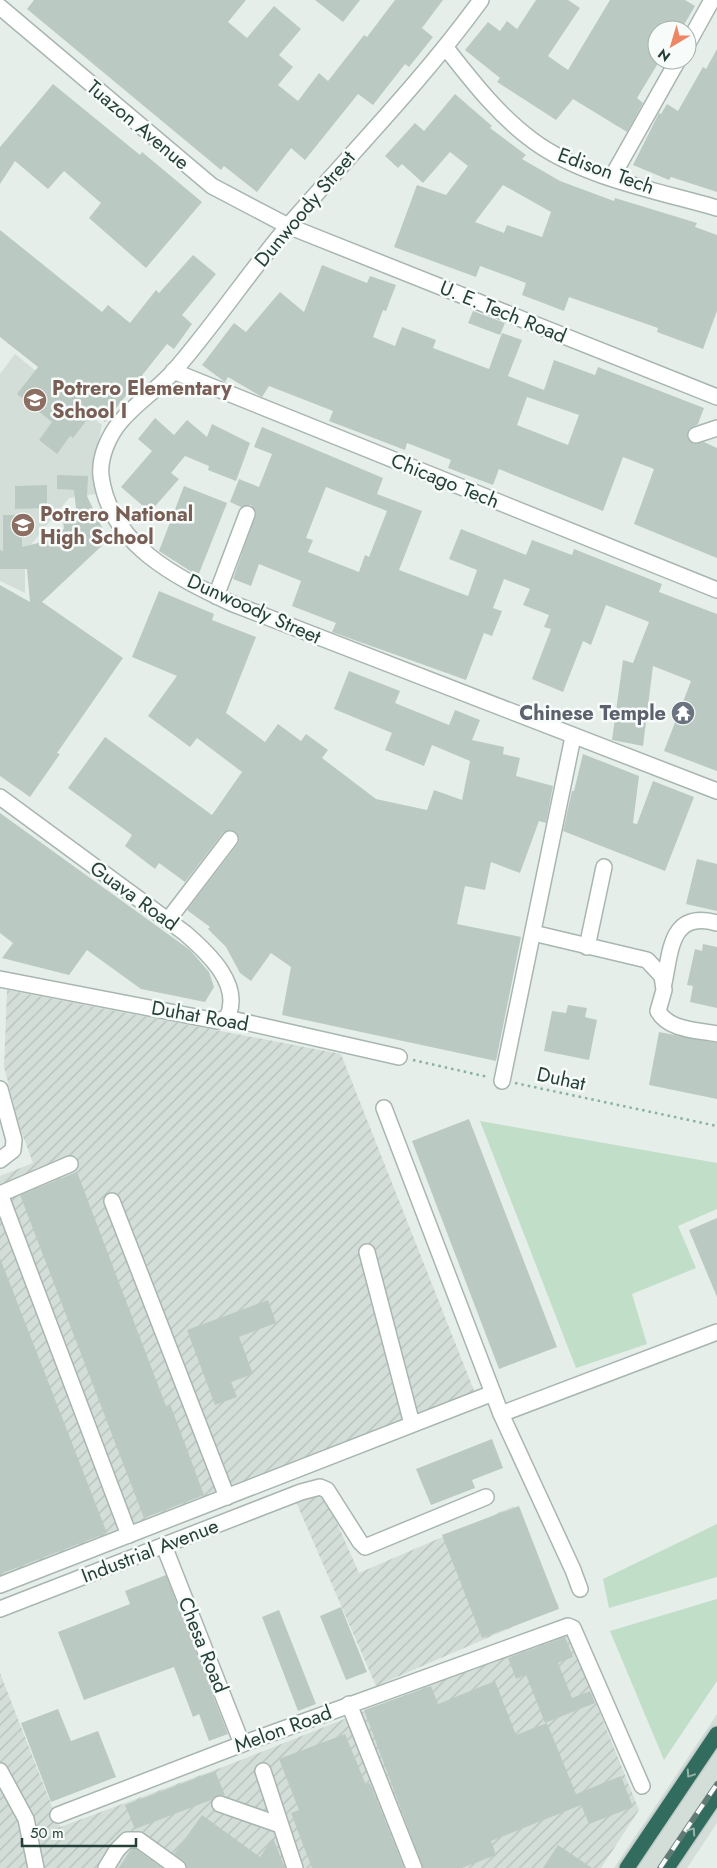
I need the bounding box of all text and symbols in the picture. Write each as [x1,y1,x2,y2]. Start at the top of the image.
north arrow [647,20,697,70]
text: N [653,44,675,67]
street label: Tuazon Avenue [80,73,196,177]
street label: Edison Tech [554,140,658,202]
street label: Dunwoody Street [248,145,362,273]
street label: U. E. Tech Road [435,273,571,351]
place label: Potrero Elementary School I [52,374,232,426]
school or university icon: Potrero Elementary School I [22,387,48,413]
street label: Chicago Tech [386,446,504,516]
place label: Potrero National High School [40,500,193,552]
school or university icon: Potrero National High School [10,512,36,538]
street label: Dunwoody Street [183,567,326,652]
place label: Chinese Temple [519,699,666,728]
temple icon: Chinese Temple [670,700,696,726]
street label: Guava Road [84,854,184,938]
street label: Duhat Road [149,993,251,1039]
street label: Duhat [534,1060,588,1098]
street label: Industrial Avenue [77,1512,223,1590]
street label: Chesa Road [171,1593,235,1697]
street label: Melon Road [230,1698,336,1760]
one-way arrow [687,1768,696,1778]
scale bar [22,1816,136,1848]
text: 50 m [30,1822,64,1844]
one-way arrow [686,1827,695,1837]

